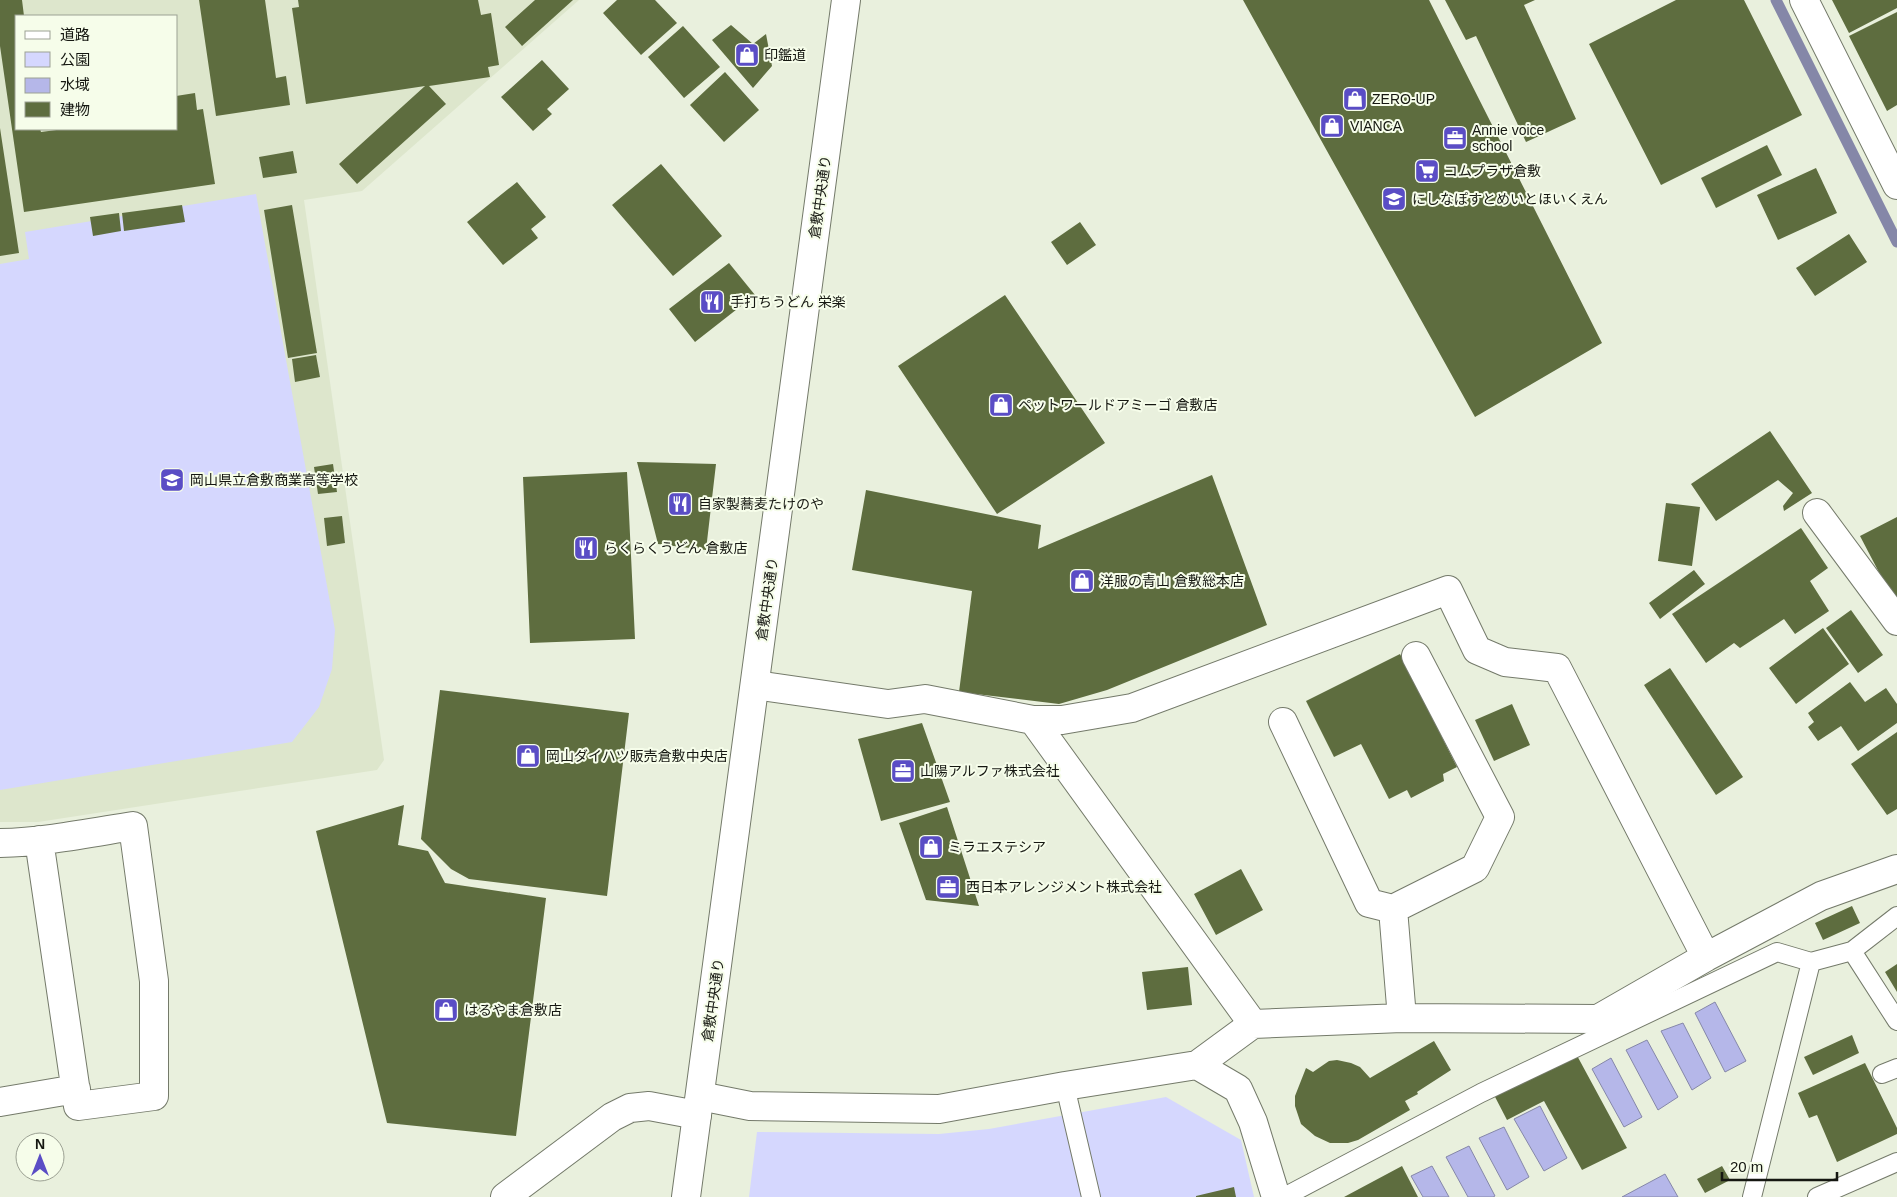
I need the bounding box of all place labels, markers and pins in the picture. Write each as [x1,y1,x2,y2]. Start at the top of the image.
shop icon: 印鑑道 [734,42,760,68]
place label: 印鑑道 [764,47,806,63]
shop icon: ZERO-UP [1342,86,1368,112]
place label: ZERO-UP [1372,91,1435,107]
shop icon: VIANCA [1319,113,1345,139]
place label: VIANCA [1350,118,1403,134]
place label: Annie voice school [1472,122,1545,154]
office icon: Annie voice school [1442,125,1468,151]
supermarket icon: コムプラザ倉敷 [1414,158,1440,184]
place label: コムプラザ倉敷 [1444,163,1541,179]
school or university icon: にしなぽすとめいとほいくえん [1381,186,1407,212]
place label: にしなぽすとめいとほいくえん [1412,191,1608,207]
restaurant icon: 手打ちうどん 栄楽 [699,289,725,315]
place label: 手打ちうどん 栄楽 [730,294,846,310]
shop icon: ペットワールドアミーゴ 倉敷店 [988,392,1014,418]
place label: ペットワールドアミーゴ 倉敷店 [1018,397,1218,413]
school or university icon: 岡山県立倉敷商業高等学校 [159,467,185,493]
place label: 岡山県立倉敷商業高等学校 [190,472,358,488]
restaurant icon: 自家製蕎麦たけのや [667,491,693,517]
place label: 自家製蕎麦たけのや [698,496,824,512]
restaurant icon: らくらくうどん 倉敷店 [573,535,599,561]
place label: らくらくうどん 倉敷店 [604,540,748,556]
shop icon: 洋服の青山 倉敷総本店 [1069,568,1095,594]
place label: 洋服の青山 倉敷総本店 [1100,573,1244,589]
shop icon: 岡山ダイハツ販売倉敷中央店 [515,743,541,769]
place label: 岡山ダイハツ販売倉敷中央店 [546,748,728,764]
office icon: 山陽アルファ株式会社 [890,758,916,784]
place label: 山陽アルファ株式会社 [920,763,1060,779]
shop icon: ミラエステシア [918,834,944,860]
place label: ミラエステシア [948,839,1046,855]
office icon: 西日本アレンジメント株式会社 [935,874,961,900]
place label: 西日本アレンジメント株式会社 [966,879,1162,895]
shop icon: はるやま倉敷店 [433,997,459,1023]
place label: はるやま倉敷店 [464,1002,562,1018]

